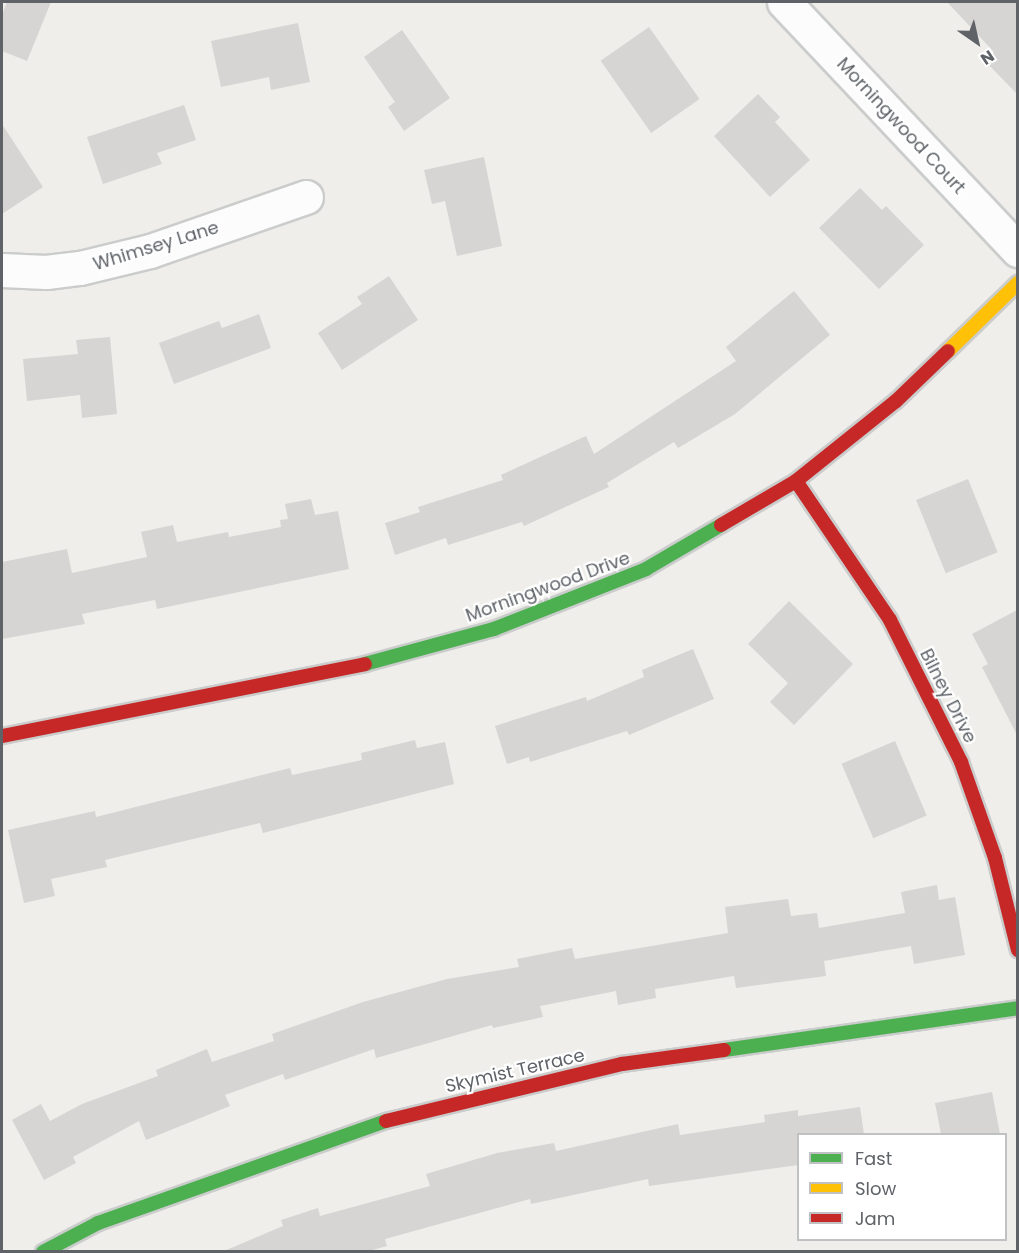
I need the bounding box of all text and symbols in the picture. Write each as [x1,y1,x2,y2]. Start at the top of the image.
north arrow [947,12,1007,72]
text: N [976,44,999,70]
street label: Morningwood Court [832,53,970,199]
street label: Whimsey Lane [91,217,221,275]
street label: Morningwood Drive [463,547,633,627]
street label: Bilney Drive [915,645,981,747]
street label: Skymist Terrace [443,1044,587,1098]
legend [797,1133,1007,1241]
text: Fast [855,1146,892,1171]
text: Slow [855,1176,896,1201]
text: Jam [855,1206,895,1231]

